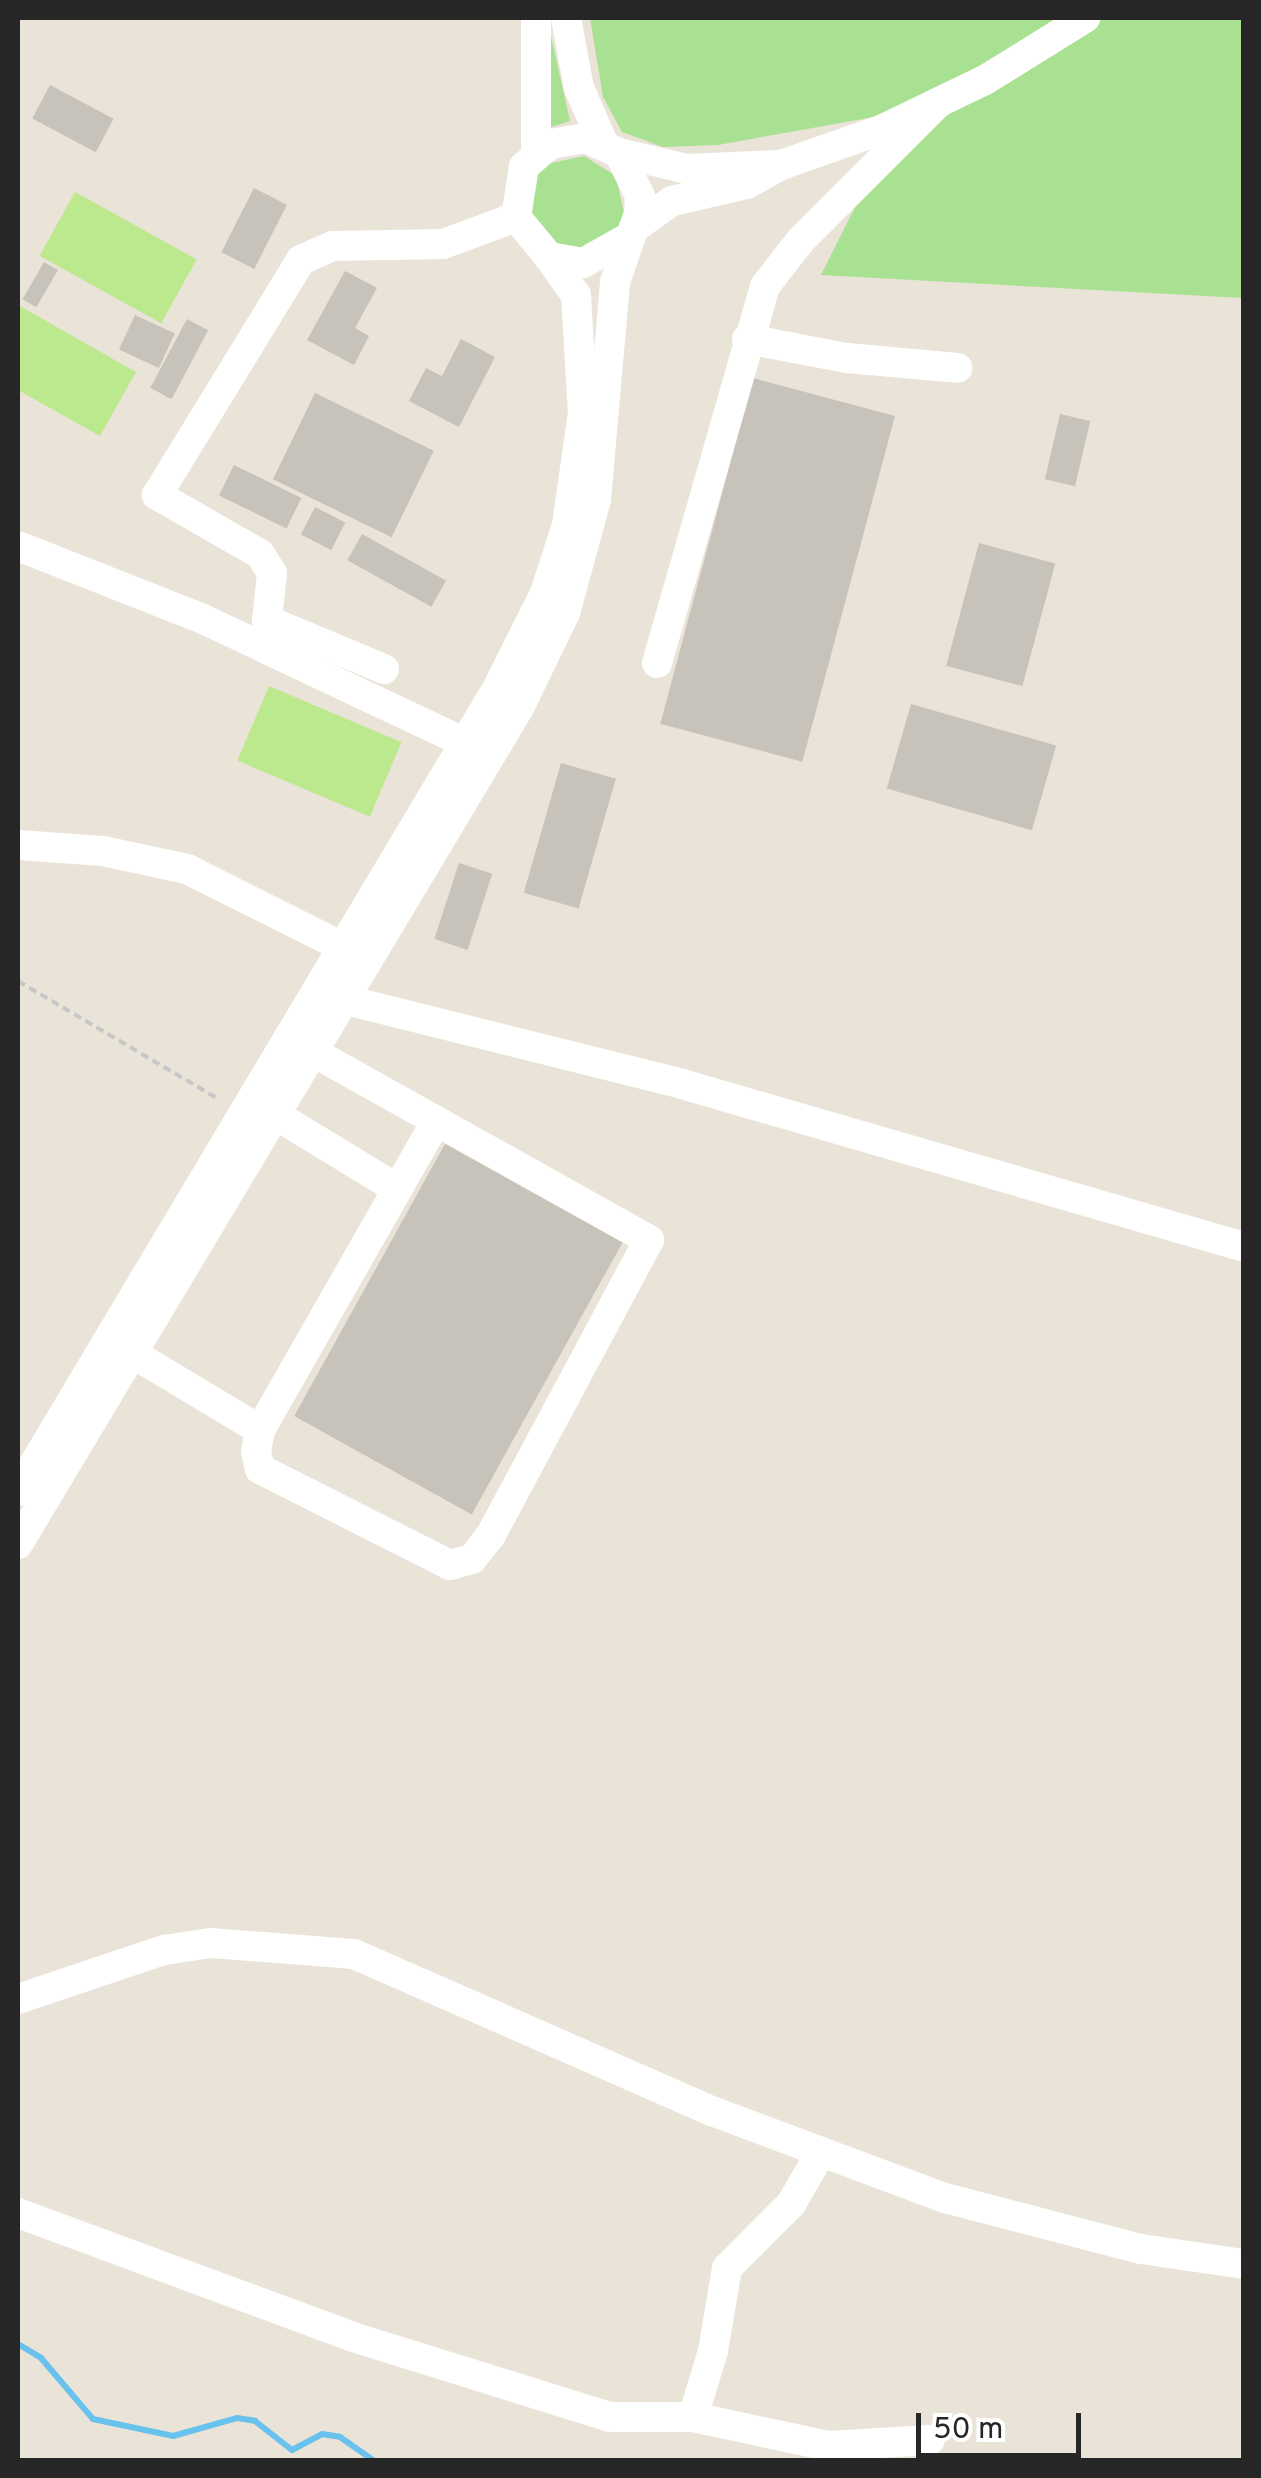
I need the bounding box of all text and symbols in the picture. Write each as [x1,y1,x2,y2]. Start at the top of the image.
scale bar [921,2393,1086,2455]
text: 50 m [933,2412,1003,2449]

